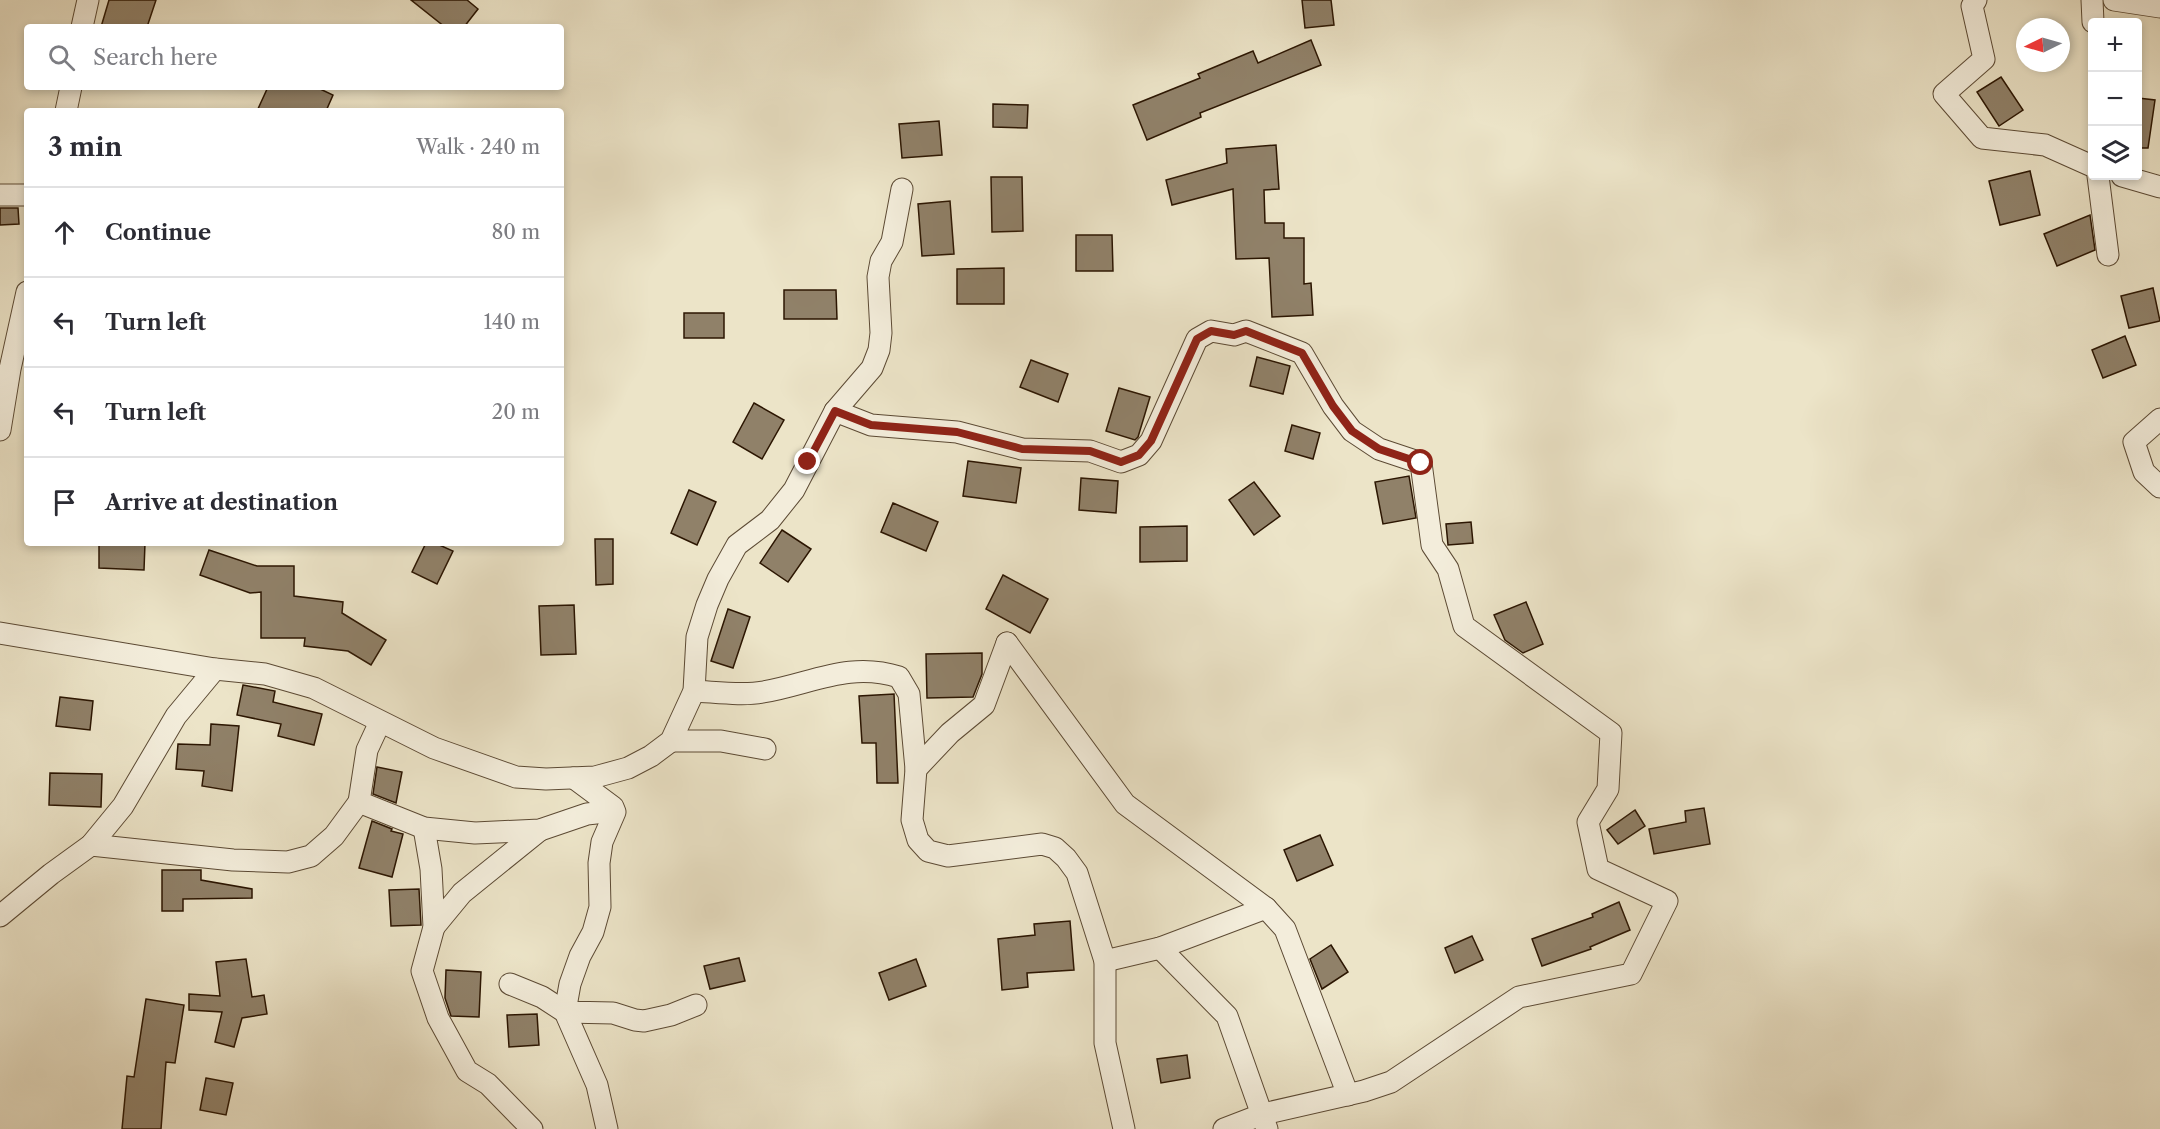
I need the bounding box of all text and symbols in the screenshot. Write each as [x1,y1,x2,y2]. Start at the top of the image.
north arrow [2016,18,2070,72]
map controls [2088,18,2142,180]
button: + [2088,18,2142,72]
search box [24,24,564,90]
icon: search [45,41,78,74]
text: Search here [93,44,218,71]
button: − [2088,72,2142,126]
button: layers [2088,126,2142,180]
text: 3 min [48,131,122,163]
text: Walk · 240 m [416,135,540,159]
icon: ahead [48,216,81,249]
text: Continue [105,219,211,246]
text: 80 m [492,220,540,244]
icon: left [48,306,81,339]
text: Turn left [105,309,206,336]
text: 140 m [483,310,540,334]
icon: left [48,396,81,429]
text: Turn left [105,399,206,426]
text: 20 m [492,400,540,424]
route end [794,448,820,474]
route start [1407,449,1433,475]
icon: arrive [48,486,81,519]
text: Arrive at destination [105,489,338,516]

